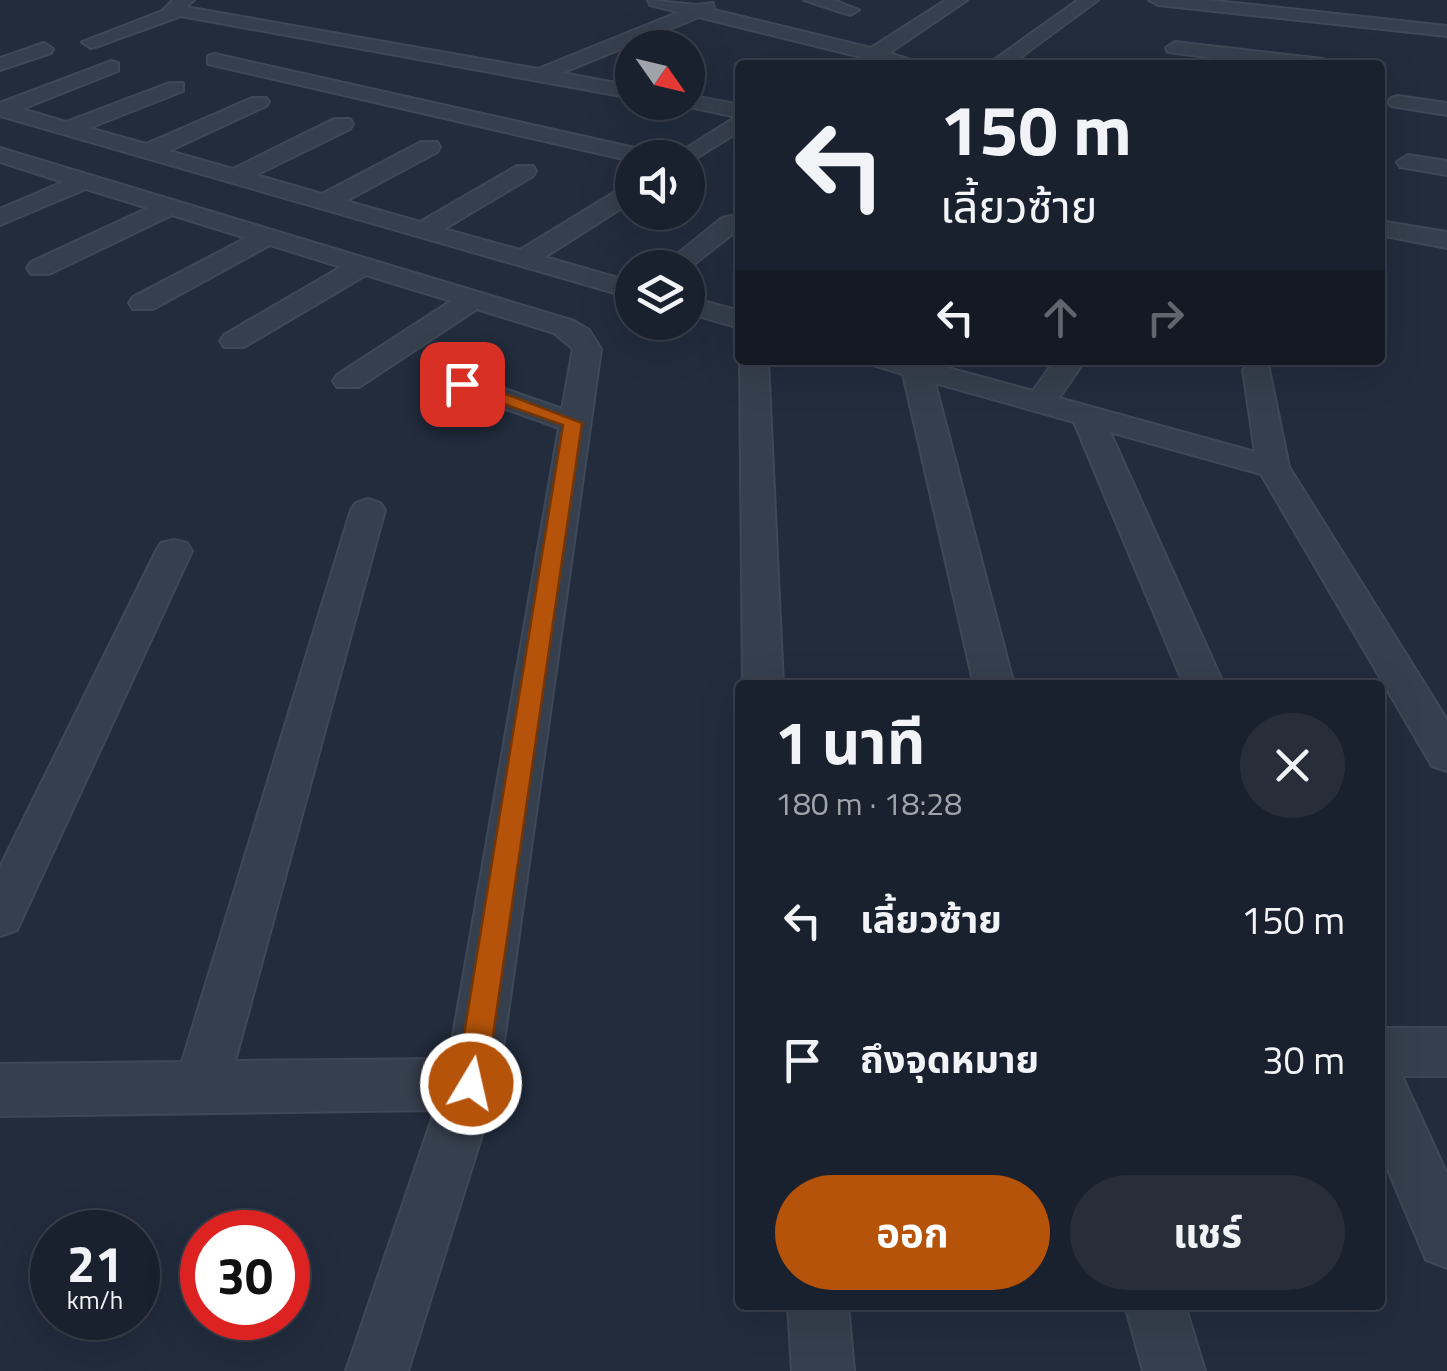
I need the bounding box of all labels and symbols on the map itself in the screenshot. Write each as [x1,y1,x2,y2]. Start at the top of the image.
north arrow [615,30,705,120]
pin [420,342,505,427]
position arrow [419,1032,523,1136]
speed limit sign: 30 [180,1210,310,1340]

